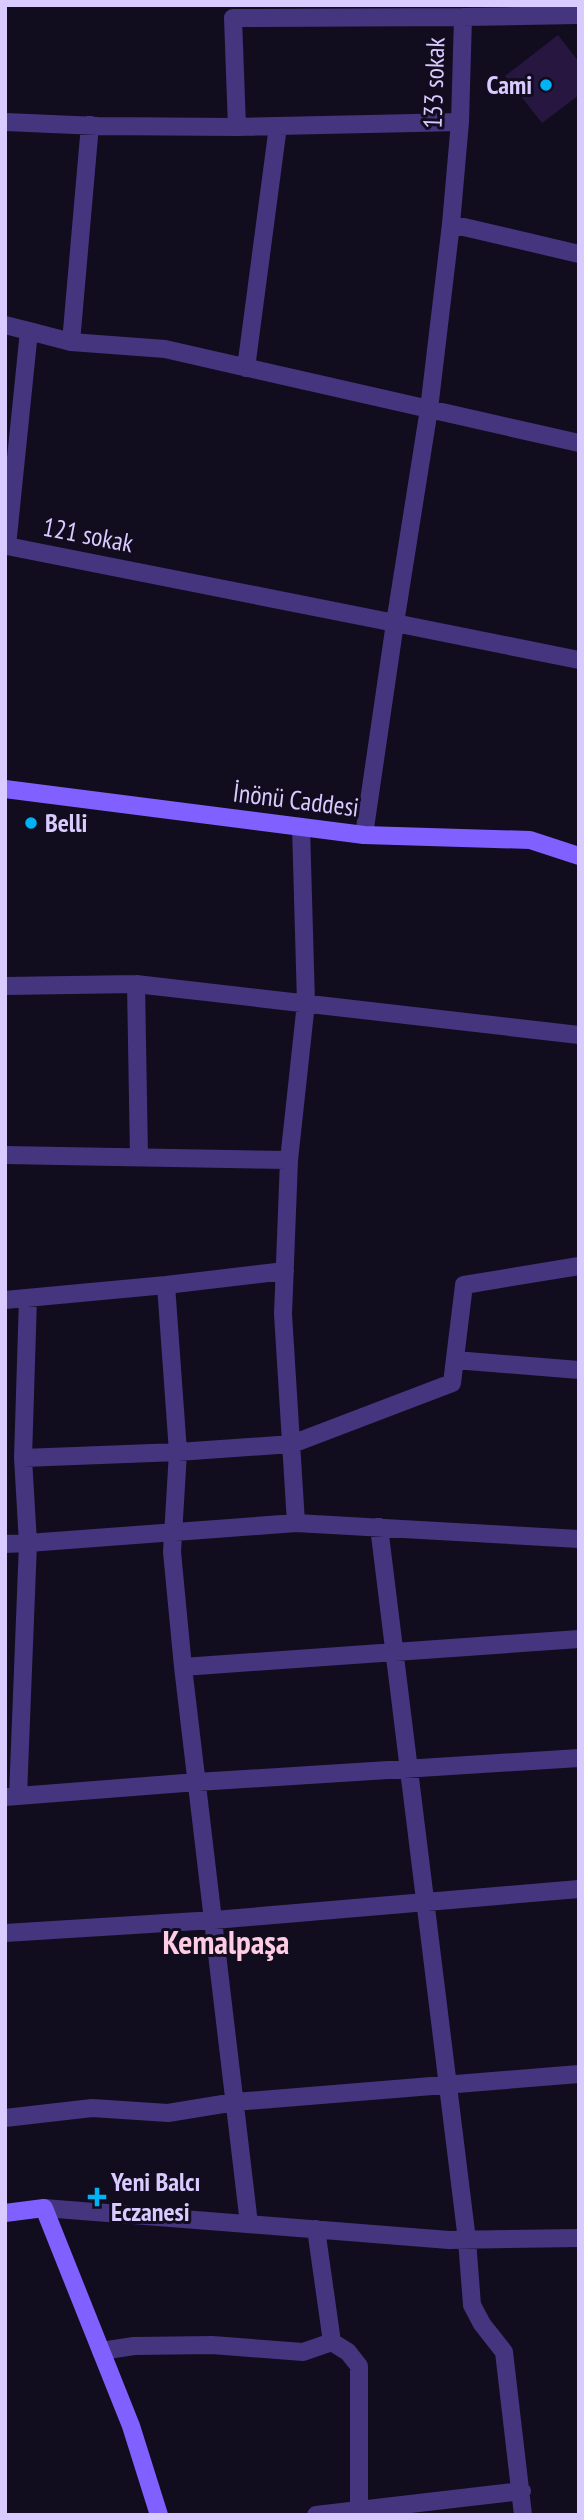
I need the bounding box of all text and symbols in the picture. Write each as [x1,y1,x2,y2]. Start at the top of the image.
street label: 133 sokak [415,37,452,129]
place label: Cami [486,68,532,101]
marker: Cami [538,77,554,93]
street label: 121 sokak [40,510,136,559]
street label: İnönü Caddesi [231,775,361,824]
place label: Belli [45,806,87,839]
marker: Belli [23,815,39,831]
district label: Kemalpaşa [162,1920,290,1963]
place label: Yeni Balcı Eczanesi [110,2165,200,2228]
marker: Yeni Balcı Eczanesi [89,2189,105,2205]

